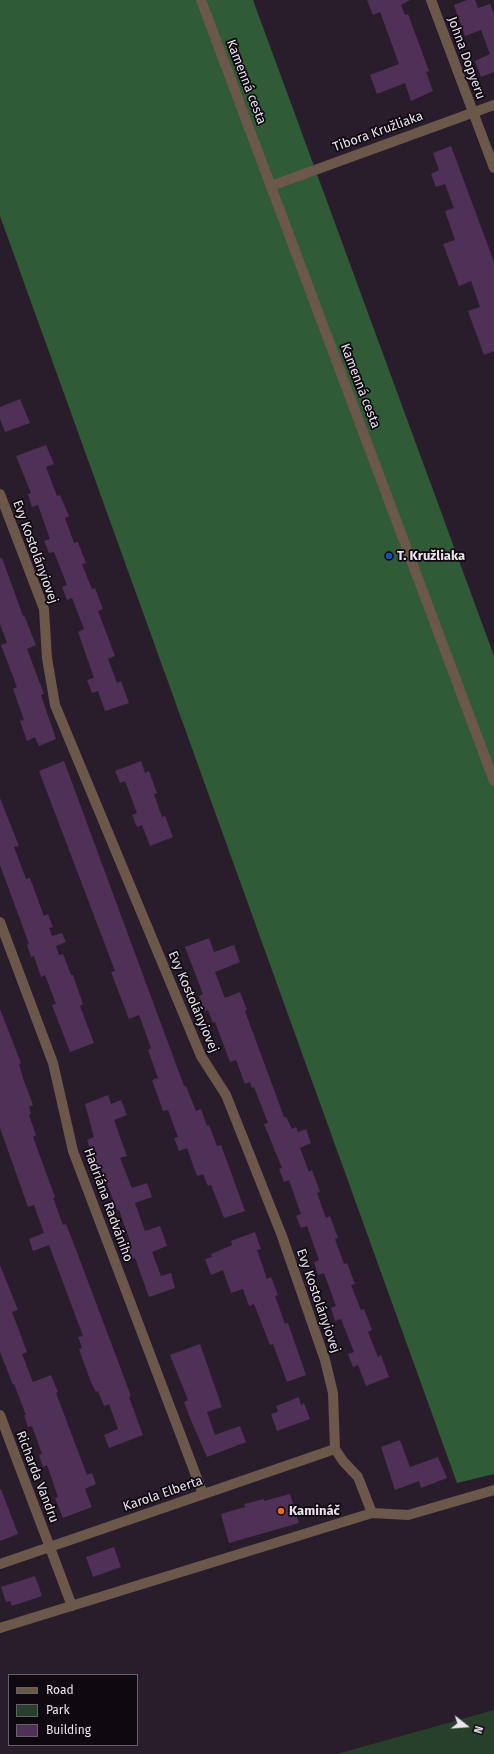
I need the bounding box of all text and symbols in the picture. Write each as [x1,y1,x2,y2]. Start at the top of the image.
street label: Johna Dopyeru [444,14,488,102]
street label: Kamenná cesta [223,37,269,127]
street label: Tibora Kružliaka [331,108,425,156]
street label: Kamenná cesta [337,341,383,431]
street label: Evy Kostolányiovej [9,498,61,606]
place label: T. Kružliaka [397,548,465,564]
marker: T. Kružliaka [384,551,394,561]
street label: Evy Kostolányiovej [164,949,222,1055]
street label: Hadriána Radvániho [80,1146,136,1264]
street label: Evy Kostolányiovej [293,1247,343,1355]
street label: Richarda Vandru [12,1429,62,1525]
street label: Karola Elberta [121,1473,205,1515]
place label: Kamináč [289,1503,340,1519]
marker: Kamináč [276,1506,286,1516]
legend [8,1674,138,1746]
text: Road [46,1683,74,1697]
text: Park [46,1703,70,1717]
north arrow [446,1706,486,1746]
text: Building [46,1723,91,1737]
text: N [471,1724,485,1735]

